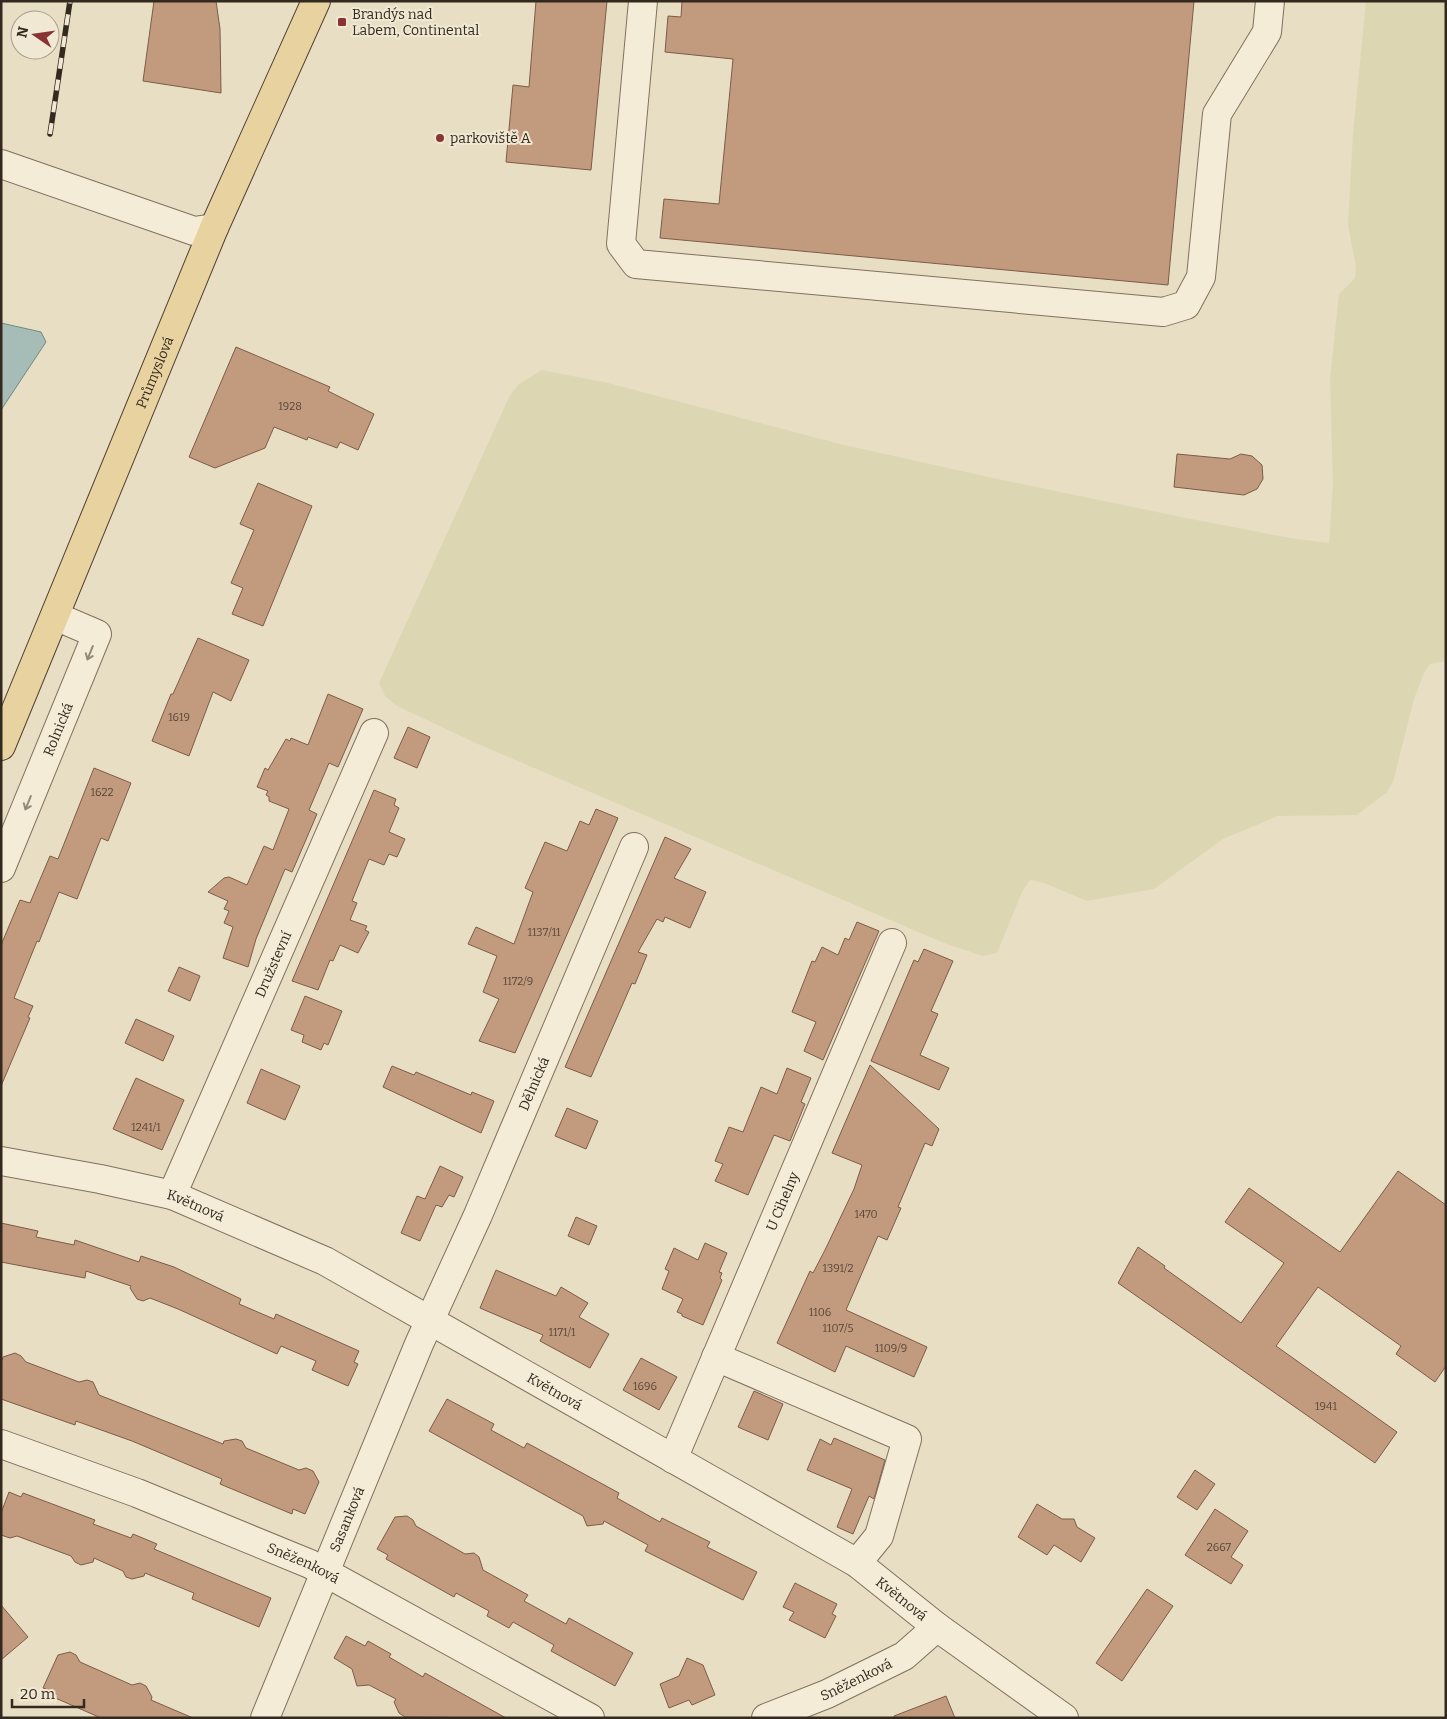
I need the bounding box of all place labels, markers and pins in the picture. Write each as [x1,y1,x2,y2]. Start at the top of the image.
place label: Brandýs nad Labem, Continental [352,6,479,39]
marker: Brandýs nad Labem, Continental [336,16,348,28]
place label: parkoviště A [450,130,531,147]
marker: parkoviště A [434,132,446,144]

